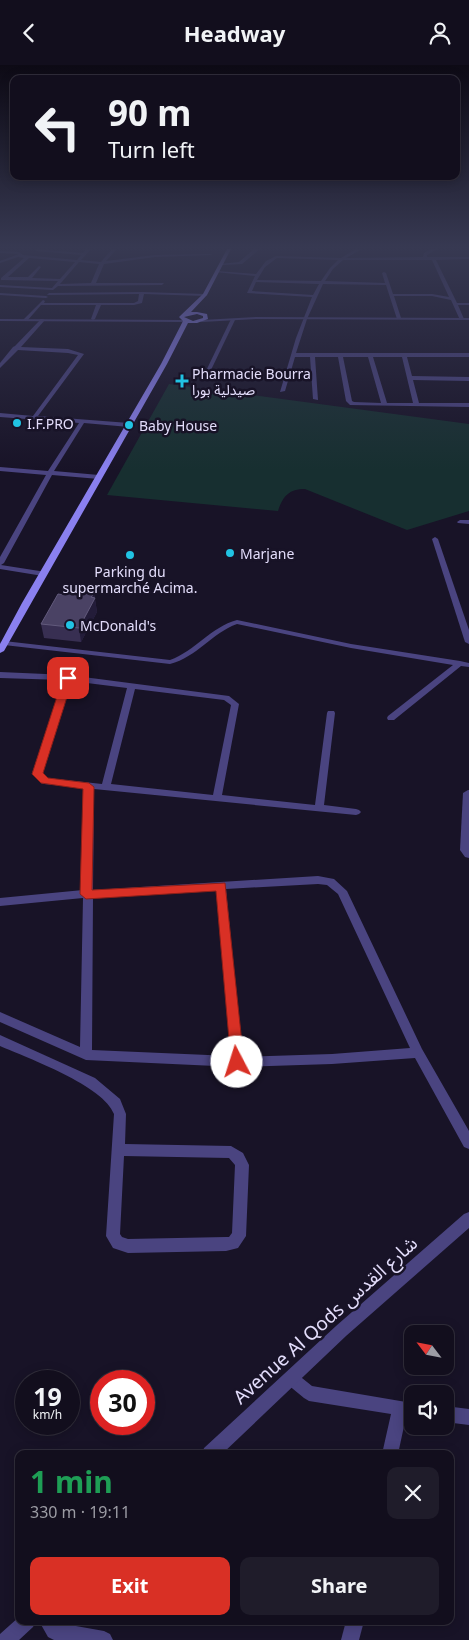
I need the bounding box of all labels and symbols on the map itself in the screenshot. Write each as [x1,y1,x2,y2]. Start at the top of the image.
place label: Pharmacie Bourra صيدلية بورا [192,364,311,399]
marker: Pharmacie Bourra صيدلية بورا [176,375,188,387]
place label: I.F.PRO [27,414,74,433]
place label: Baby House [139,416,217,435]
marker: I.F.PRO [11,417,23,429]
marker: Baby House [123,419,135,431]
place label: Marjane [240,544,294,563]
marker: Marjane [224,547,236,559]
marker: Parking du supermarché Acima. [124,549,136,561]
place label: Parking du supermarché Acima. [63,562,197,597]
place label: McDonald's [80,616,157,635]
marker: McDonald's [64,619,76,631]
pin [47,657,89,699]
position arrow [210,1035,262,1087]
street label: Avenue Al Qods شارع القدس [227,1230,423,1411]
north arrow [404,1325,454,1375]
speed limit sign: 30 [90,1370,155,1435]

